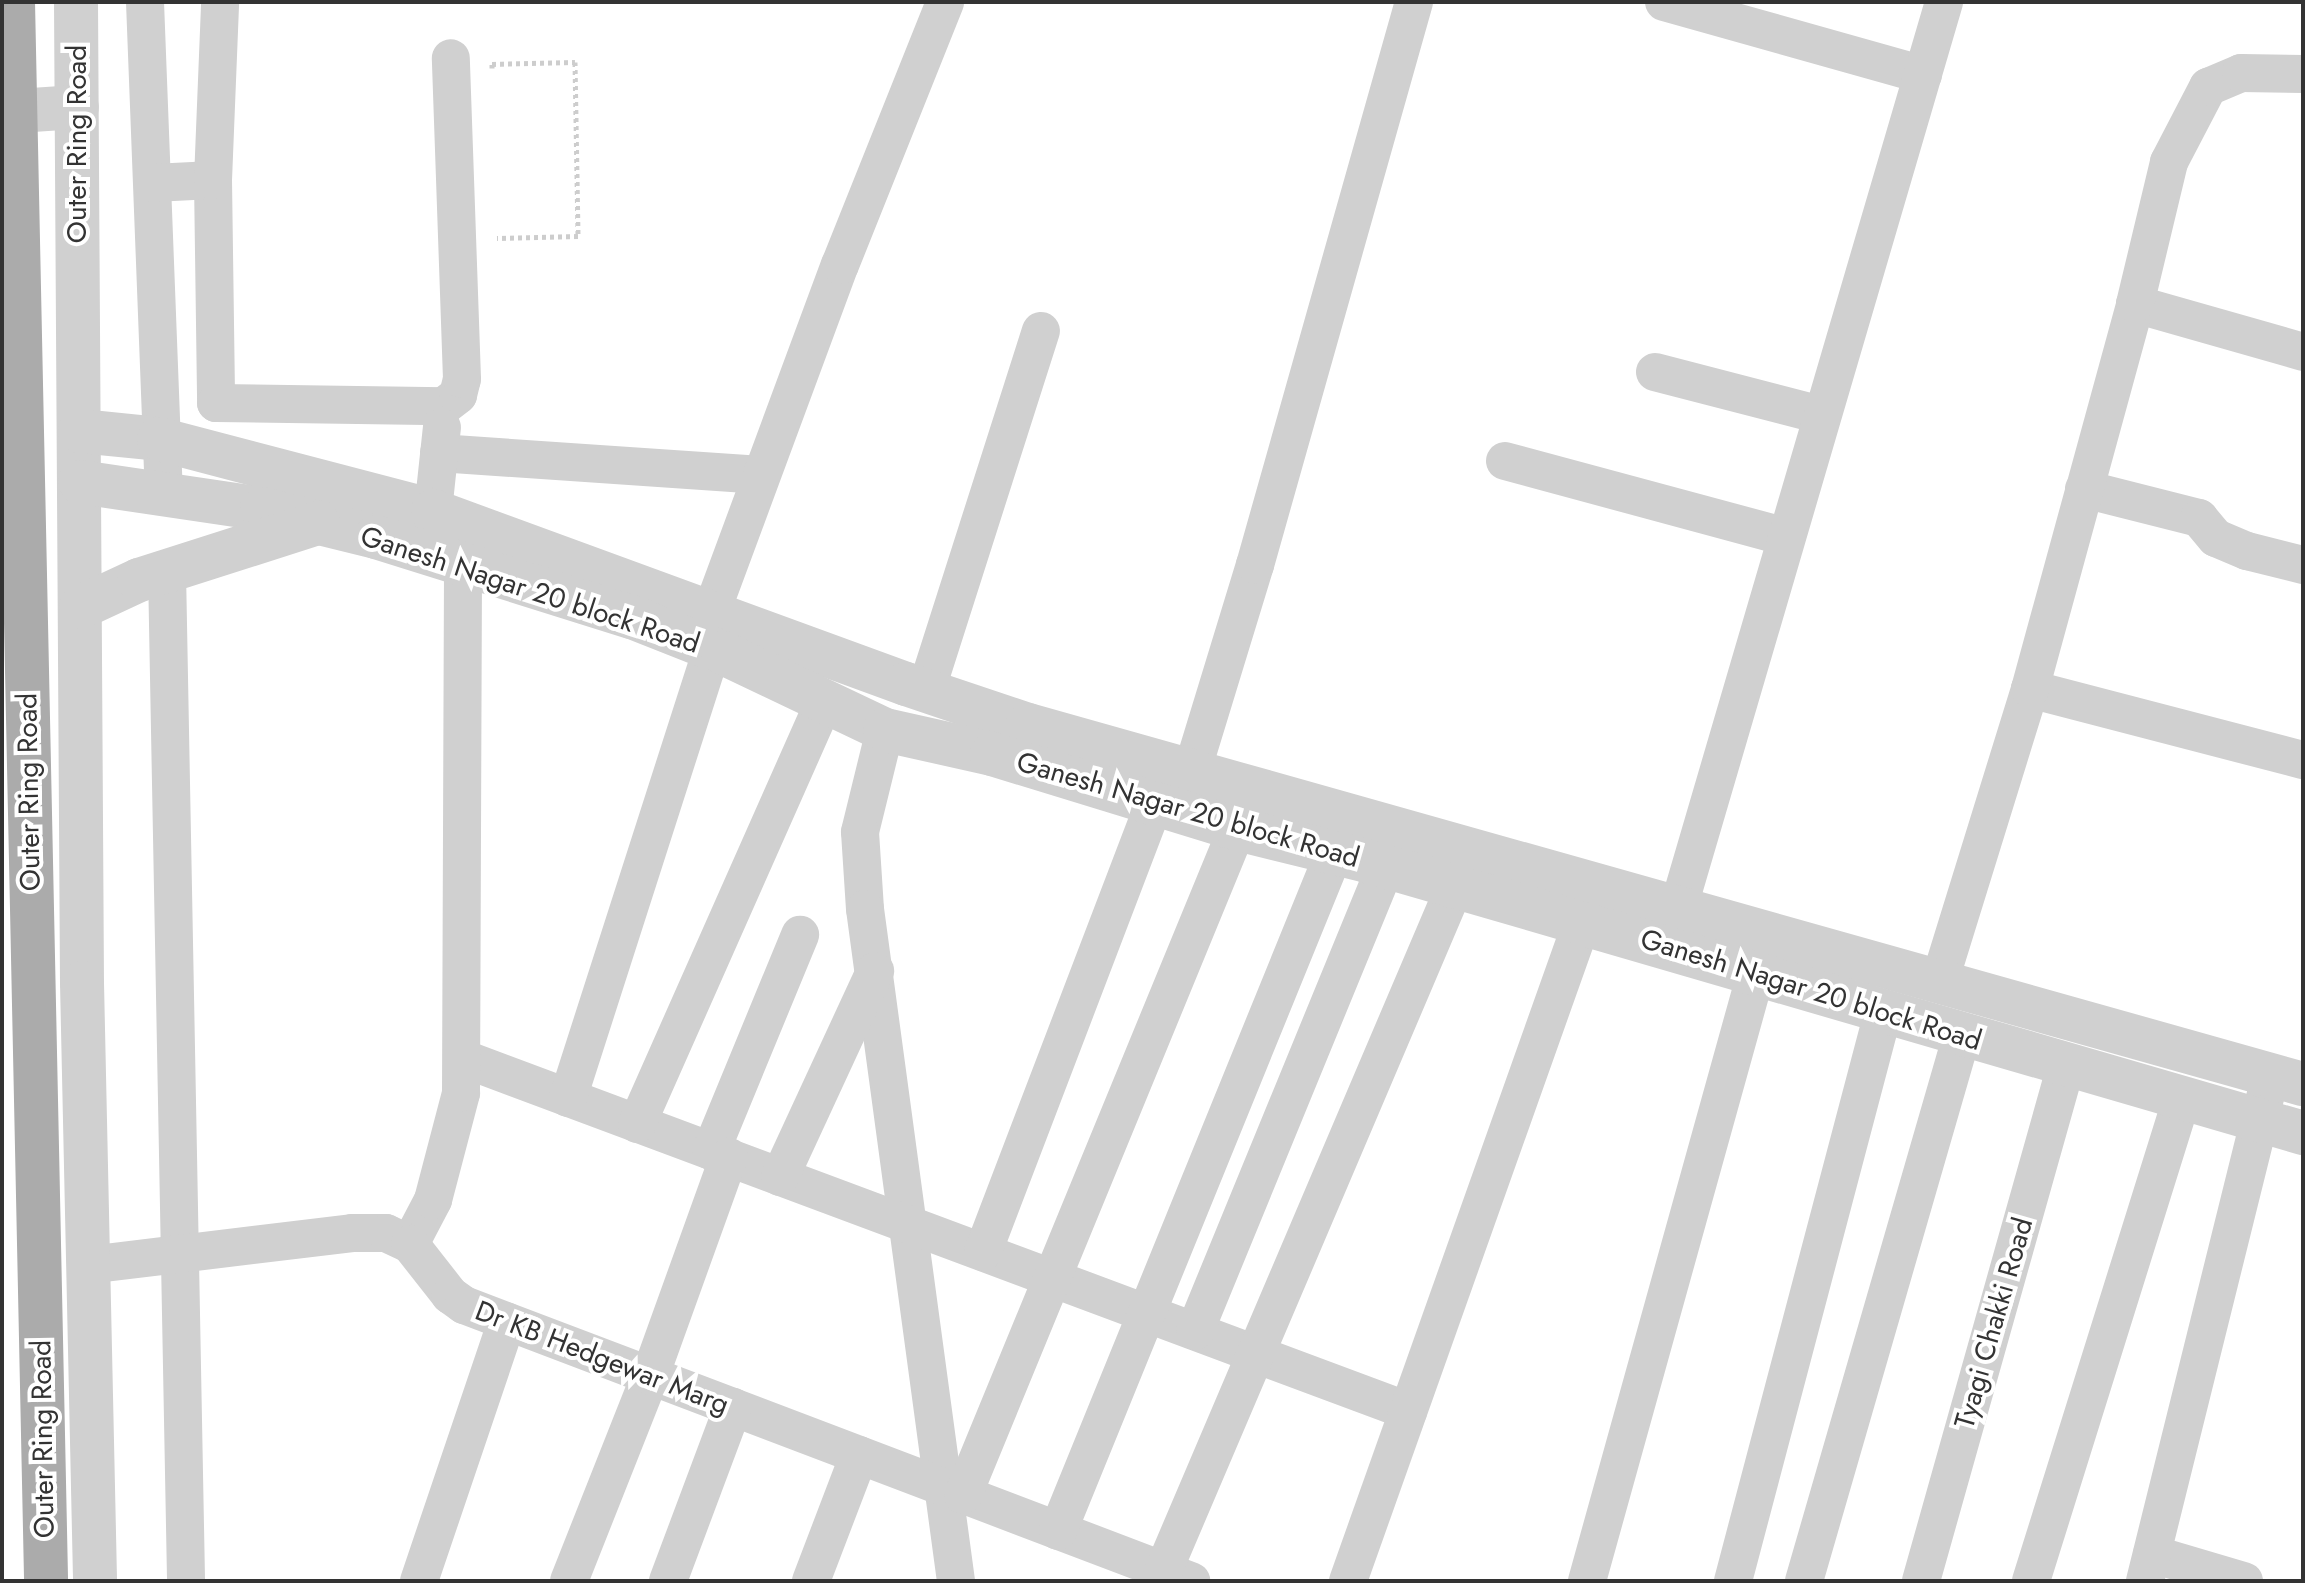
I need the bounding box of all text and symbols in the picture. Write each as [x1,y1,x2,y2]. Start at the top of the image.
street label: Outer Ring Road [60,45,94,243]
street label: Ganesh Nagar 20 block Road [356,519,704,661]
street label: Outer Ring Road [10,693,48,891]
street label: Ganesh Nagar 20 block Road [1013,745,1363,875]
street label: Ganesh Nagar 20 block Road [1637,922,1985,1058]
street label: Tyagi Chakki Road [1948,1214,2040,1432]
street label: Dr KB Hedgewar Marg [470,1294,734,1422]
street label: Outer Ring Road [24,1340,62,1538]

